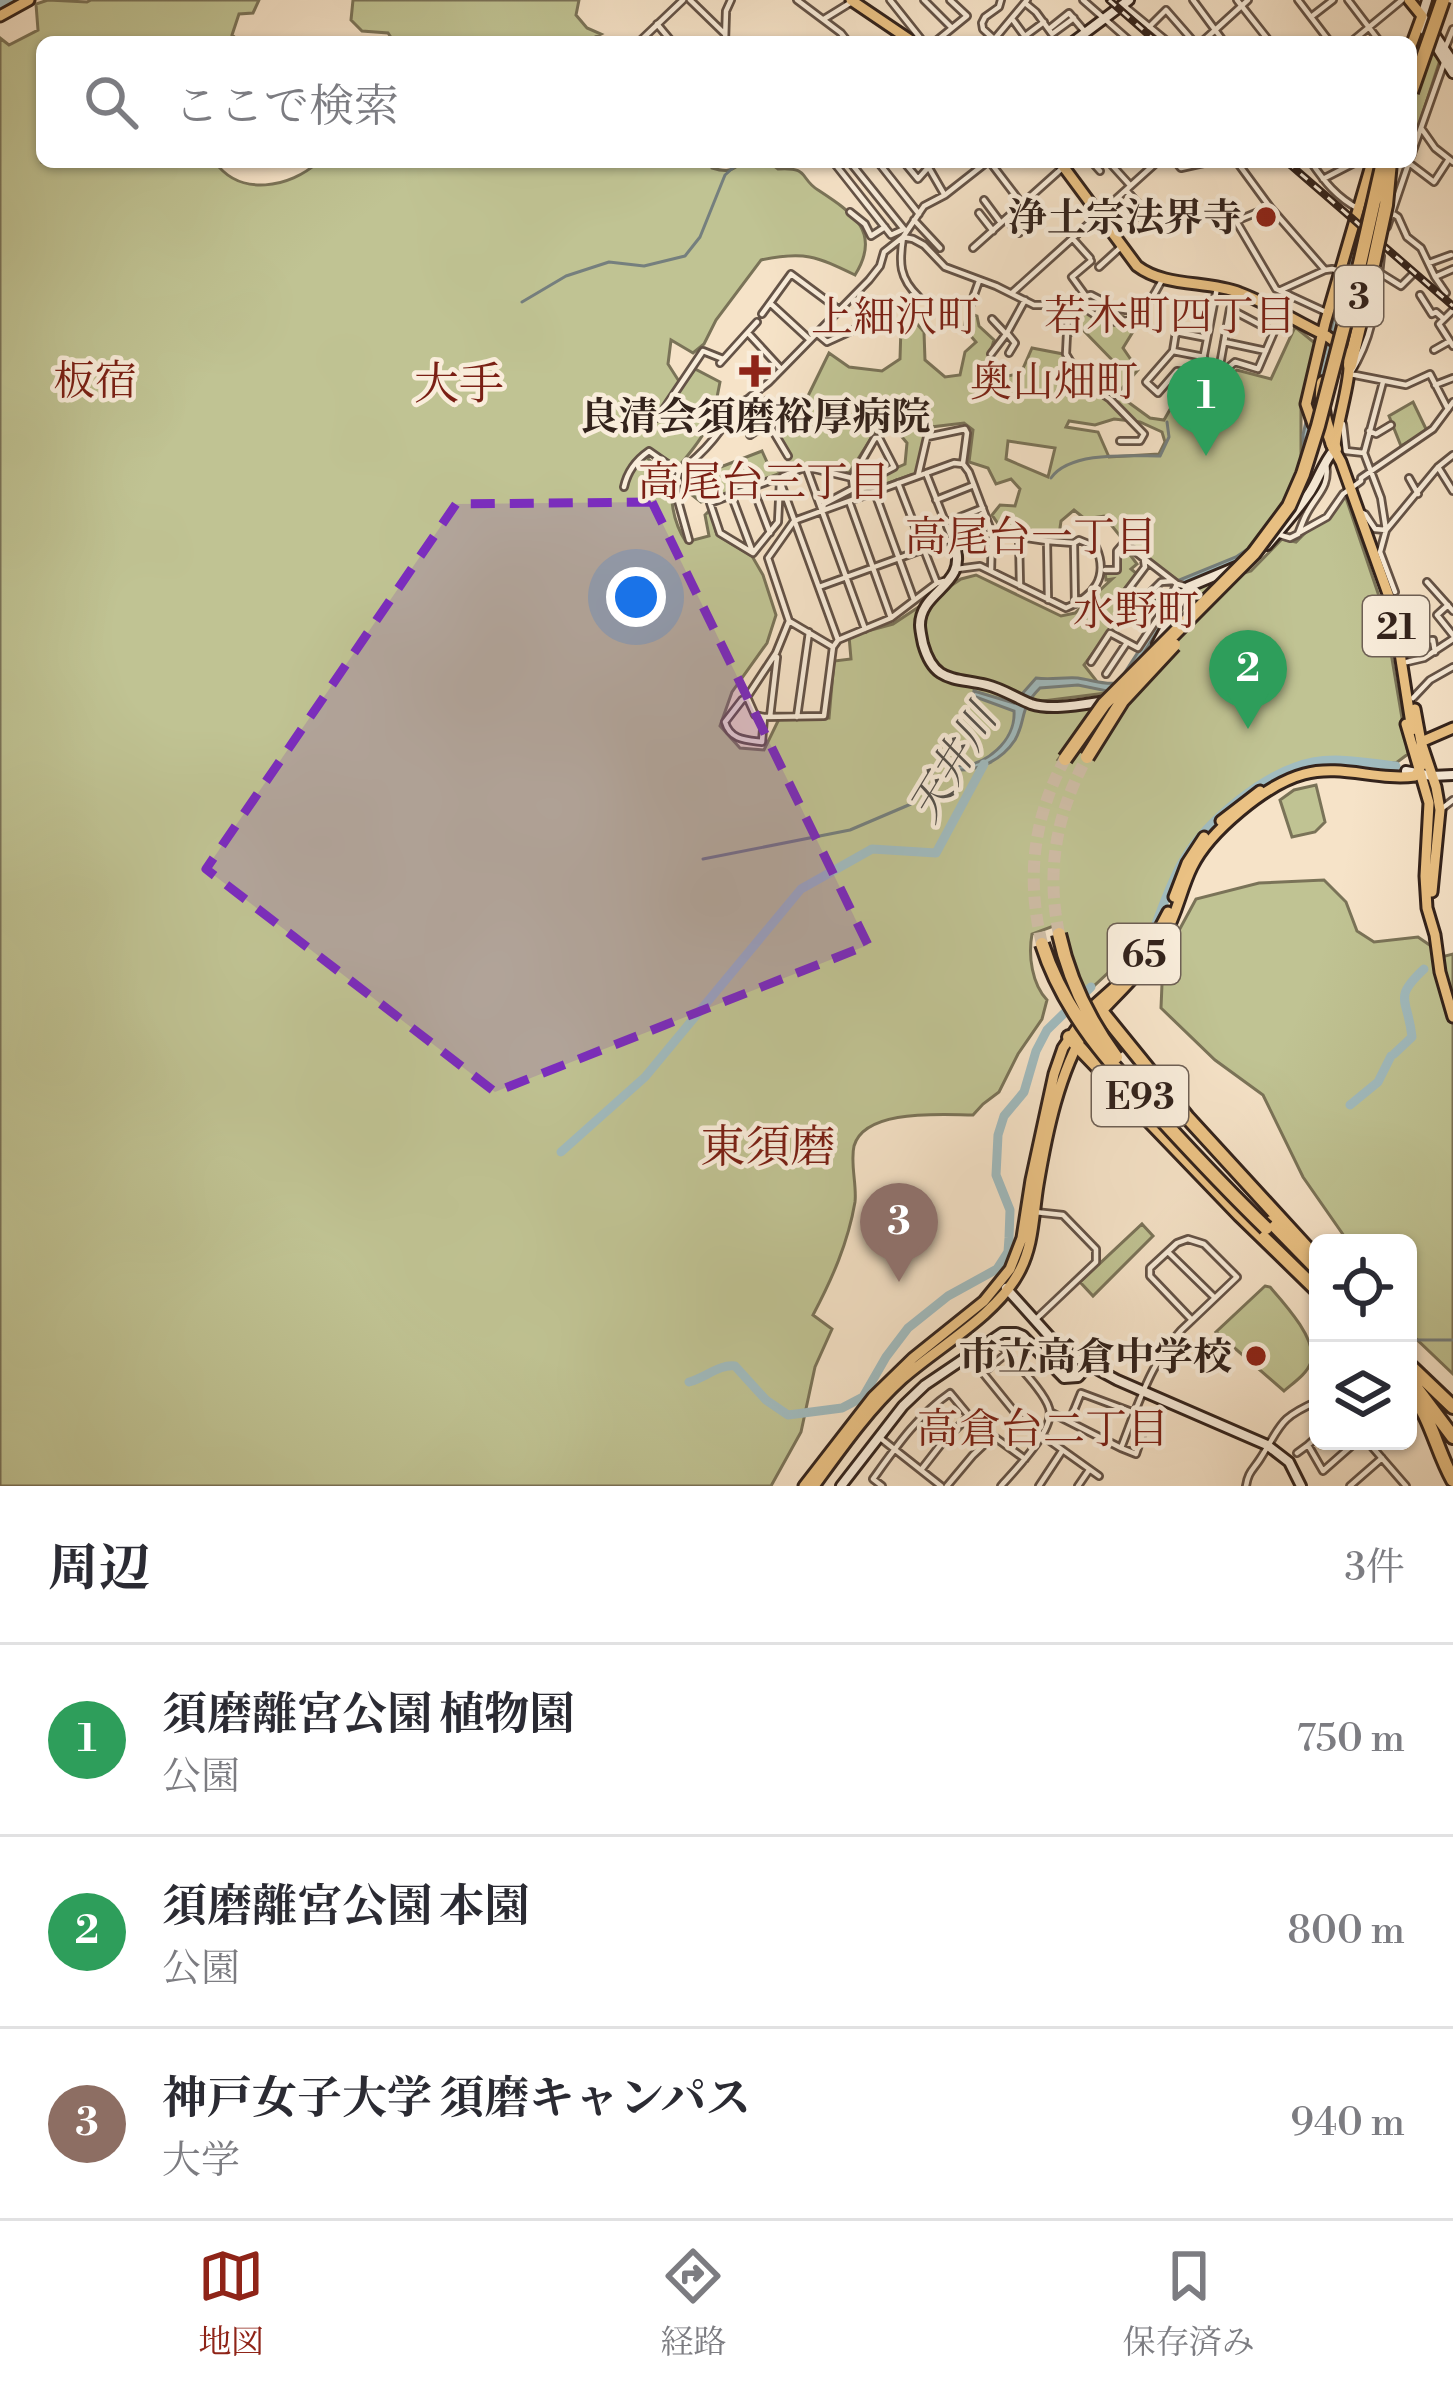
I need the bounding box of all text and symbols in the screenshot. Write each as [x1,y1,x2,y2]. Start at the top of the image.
search box [36,36,1417,168]
icon: search [78,69,144,135]
text: ここで検索 [174,79,399,136]
place label: 浄土宗法界寺 [1008,195,1242,244]
marker: 浄土宗法界寺 [1253,204,1279,230]
road number: 3 [1335,266,1383,326]
district label: 若木町四丁目 [1044,291,1296,344]
district label: 上細沢町 [811,292,979,345]
marker: 良清会須磨裕厚病院 [739,355,771,387]
district label: 板宿 [53,356,137,409]
district label: 大手 [414,357,504,414]
district label: 奥山畑町 [970,357,1138,410]
pin: 1 [1167,357,1245,456]
place label: 良清会須磨裕厚病院 [579,394,931,443]
district label: 高尾台三丁目 [638,457,890,510]
district label: 高尾台一丁目 [905,512,1157,565]
your location [606,567,666,627]
district label: 水野町 [1073,586,1199,639]
road number: 21 [1363,596,1429,656]
pin: 2 [1209,630,1287,729]
water label: 天井川 [899,693,1011,832]
road number: 65 [1108,924,1180,984]
road number: E93 [1092,1066,1188,1126]
district label: 東須磨 [700,1120,836,1177]
pin: 3 [860,1183,938,1282]
map controls [1309,1234,1417,1450]
button: locate [1309,1234,1417,1342]
place label: 市立高倉中学校 [959,1334,1232,1383]
button: layers [1309,1342,1417,1450]
marker: 市立高倉中学校 [1243,1343,1269,1369]
district label: 高倉台二丁目 [917,1404,1169,1457]
text: 周辺 [48,1538,150,1602]
text: 3件 [1344,1544,1405,1593]
text: 須磨離宮公園 植物園 [162,1687,574,1744]
text: 1 [78,1715,96,1764]
text: 750 m [1297,1715,1405,1764]
text: 公園 [162,1753,240,1802]
text: 須磨離宮公園 本園 [162,1879,529,1936]
text: 2 [75,1907,99,1956]
text: 800 m [1287,1907,1405,1956]
text: 公園 [162,1945,240,1994]
text: 神戸女子大学 須磨キャンパス [162,2071,751,2128]
text: 3 [75,2099,99,2148]
text: 940 m [1290,2099,1405,2148]
text: 大学 [162,2137,240,2186]
tab: 地図 [198,2243,264,2364]
tab: 経路 [660,2243,726,2364]
tab: 保存済み [1123,2243,1255,2364]

